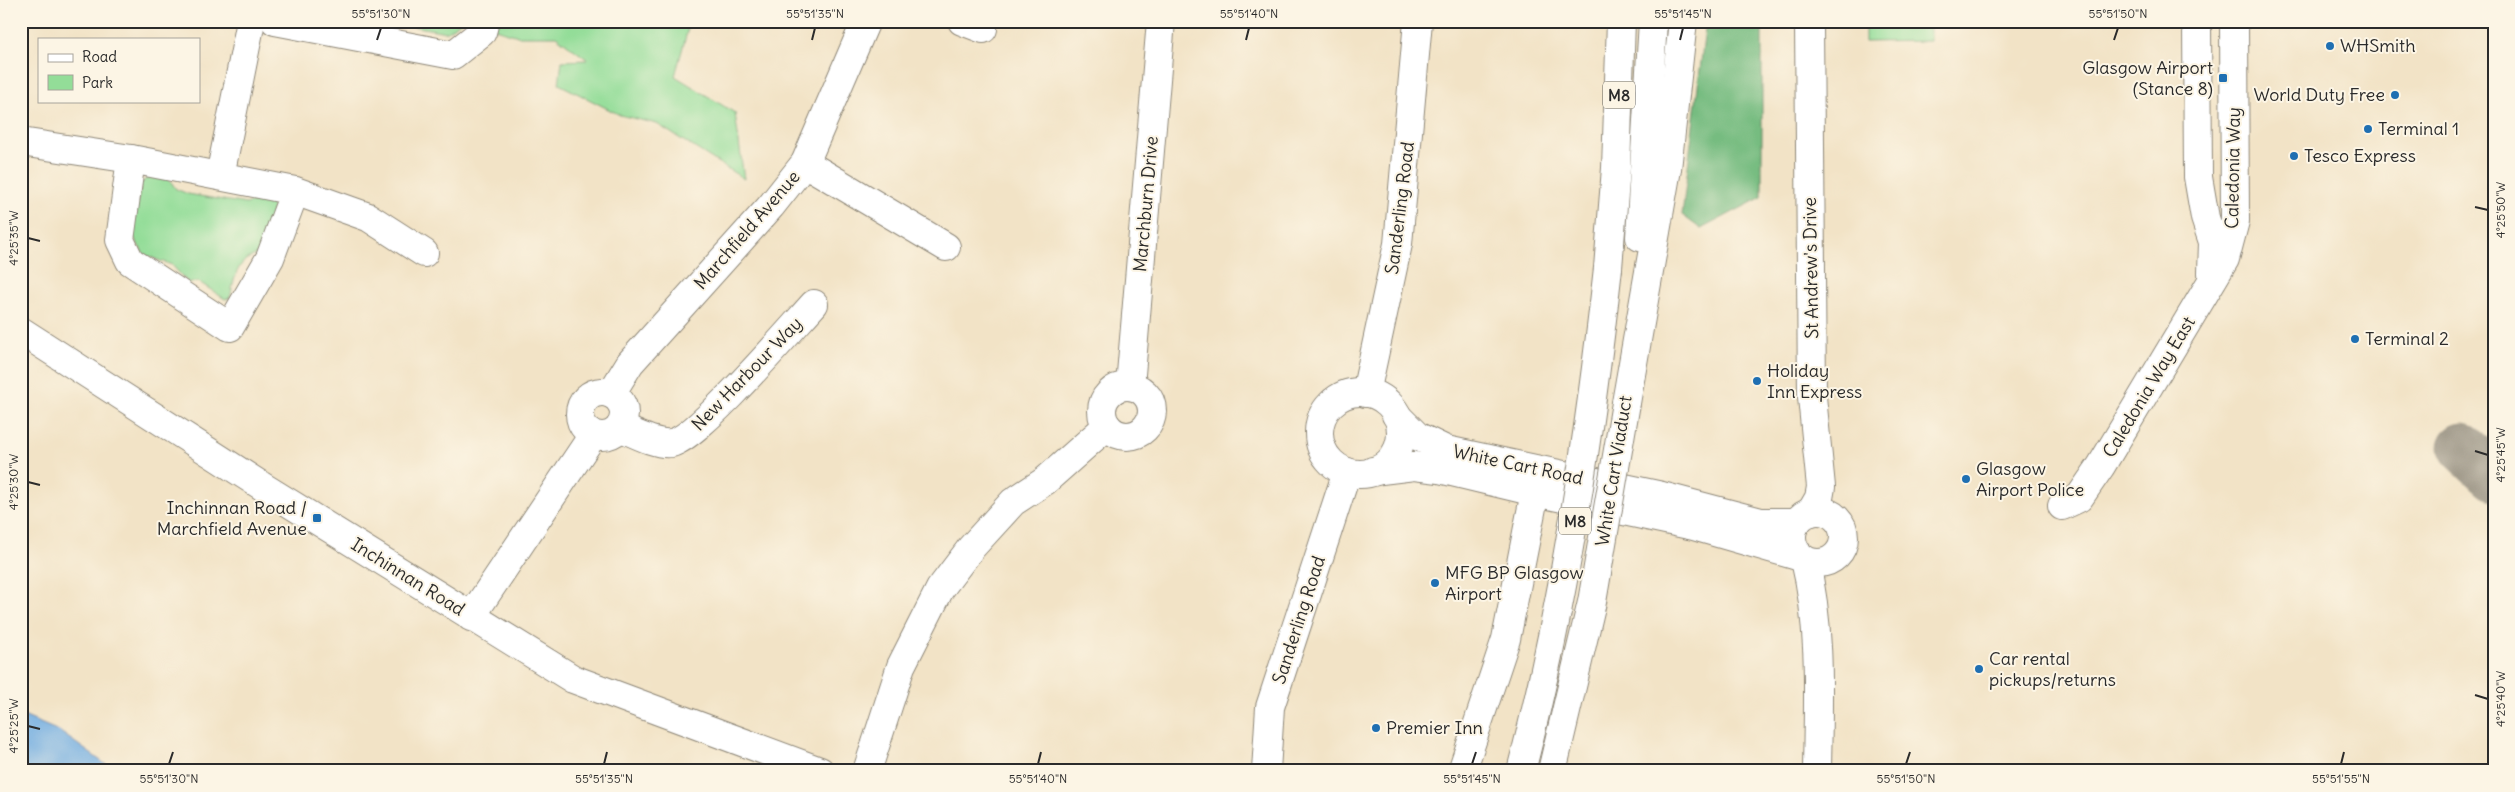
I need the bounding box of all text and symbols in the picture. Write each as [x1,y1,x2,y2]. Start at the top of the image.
text: 55°51'30"N [352,6,410,21]
text: 55°51'35"N [786,6,844,21]
text: 55°51'40"N [1220,6,1278,21]
text: 55°51'45"N [1654,6,1712,21]
text: 55°51'50"N [2089,6,2147,21]
place label: WHSmith [2340,34,2416,57]
legend [38,38,200,102]
marker: WHSmith [2324,40,2336,52]
text: Road [82,47,117,66]
place label: Glasgow Airport (Stance 8) [2082,56,2213,100]
marker: Glasgow Airport (Stance 8) [2217,72,2229,84]
text: Park [82,73,113,92]
road number: M8 [1603,82,1635,108]
place label: World Duty Free [2253,83,2385,106]
marker: World Duty Free [2389,89,2401,101]
street label: Caledonia Way [2220,107,2245,229]
place label: Terminal 1 [2378,117,2459,140]
marker: Terminal 1 [2362,123,2374,135]
street label: Marchburn Drive [1128,135,1163,273]
street label: Sanderling Road [1380,140,1419,275]
place label: Tesco Express [2304,144,2416,167]
marker: Tesco Express [2288,150,2300,162]
street label: Marchfield Avenue [689,165,805,294]
text: 4°25'50"W [2493,182,2508,238]
street label: St Andrew's Drive [1798,197,1823,339]
text: 4°25'35"W [6,210,21,266]
street label: New Harbour Way [686,312,807,435]
street label: Caledonia Way East [2097,312,2200,462]
place label: Terminal 2 [2365,327,2449,350]
marker: Terminal 2 [2349,333,2361,345]
place label: Holiday Inn Express [1767,359,1862,403]
marker: Holiday Inn Express [1751,375,1763,387]
street label: White Cart Viaduct [1590,394,1637,548]
text: 4°25'45"W [2493,427,2508,483]
street label: White Cart Road [1451,439,1586,490]
text: 4°25'30"W [6,454,21,510]
place label: Glasgow Airport Police [1976,457,2084,501]
marker: Glasgow Airport Police [1960,473,1972,485]
place label: Inchinnan Road / Marchfield Avenue [157,496,307,540]
road number: M8 [1559,508,1591,534]
marker: Inchinnan Road / Marchfield Avenue [311,512,323,524]
street label: Inchinnan Road [347,532,470,621]
street label: Sanderling Road [1267,553,1330,687]
place label: MFG BP Glasgow Airport [1445,561,1584,605]
marker: MFG BP Glasgow Airport [1429,577,1441,589]
place label: Car rental pickups/returns [1989,647,2116,691]
marker: Car rental pickups/returns [1973,663,1985,675]
text: 4°25'40"W [2493,671,2508,727]
text: 4°25'25"W [6,698,21,754]
place label: Premier Inn [1386,716,1483,739]
marker: Premier Inn [1370,722,1382,734]
text: 55°51'30"N [140,771,198,786]
text: 55°51'35"N [575,771,633,786]
text: 55°51'40"N [1009,771,1067,786]
text: 55°51'45"N [1443,771,1501,786]
text: 55°51'50"N [1877,771,1935,786]
text: 55°51'55"N [2312,771,2370,786]

